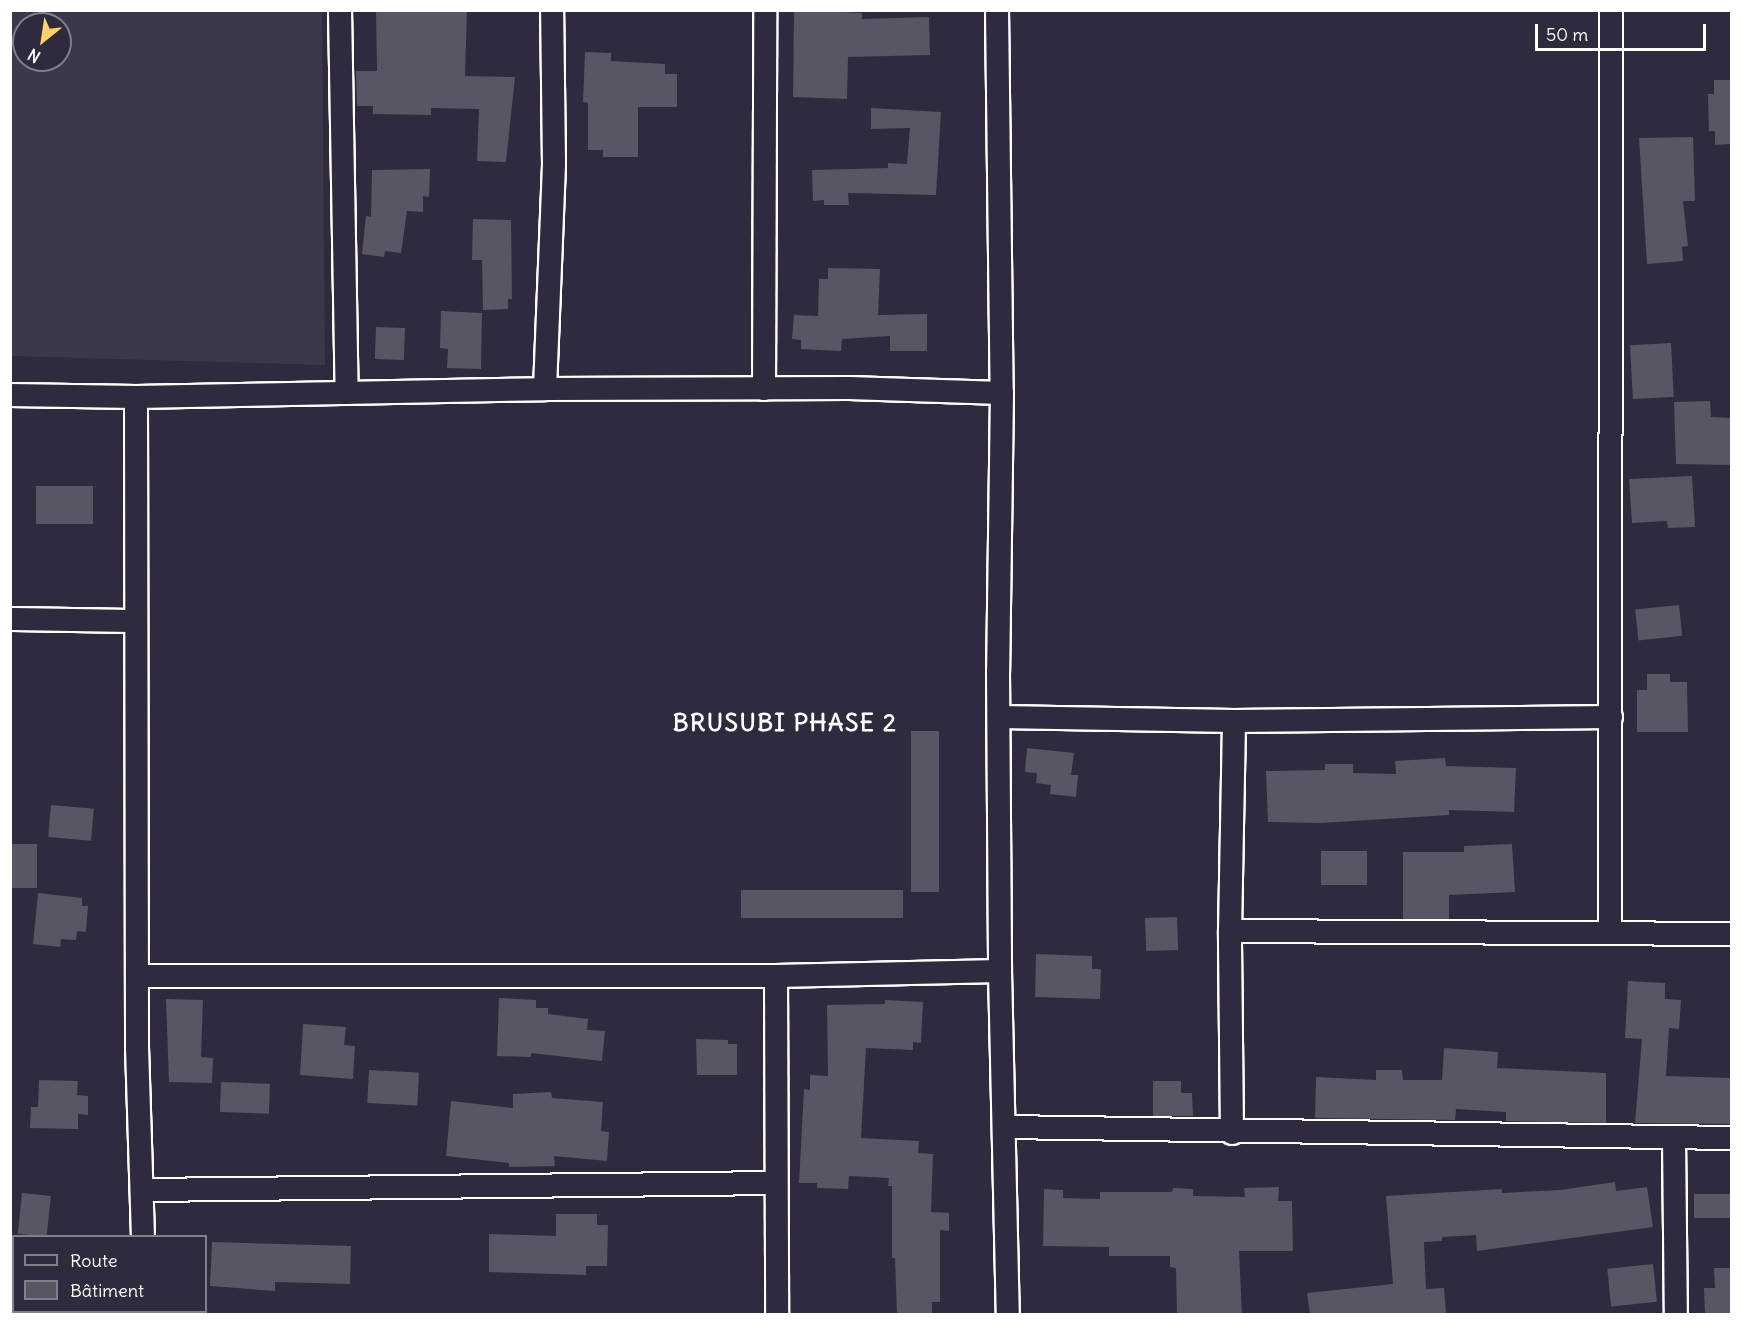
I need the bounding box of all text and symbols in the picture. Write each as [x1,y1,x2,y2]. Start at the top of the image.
north arrow [12,12,72,72]
scale bar [1538,12,1709,50]
text: 50 m [1546,23,1588,46]
text: N [24,44,44,67]
district label: BRUSUBI PHASE 2 [673,709,897,737]
legend [12,1235,207,1313]
text: Route [70,1249,118,1272]
text: Bâtiment [70,1279,144,1302]

